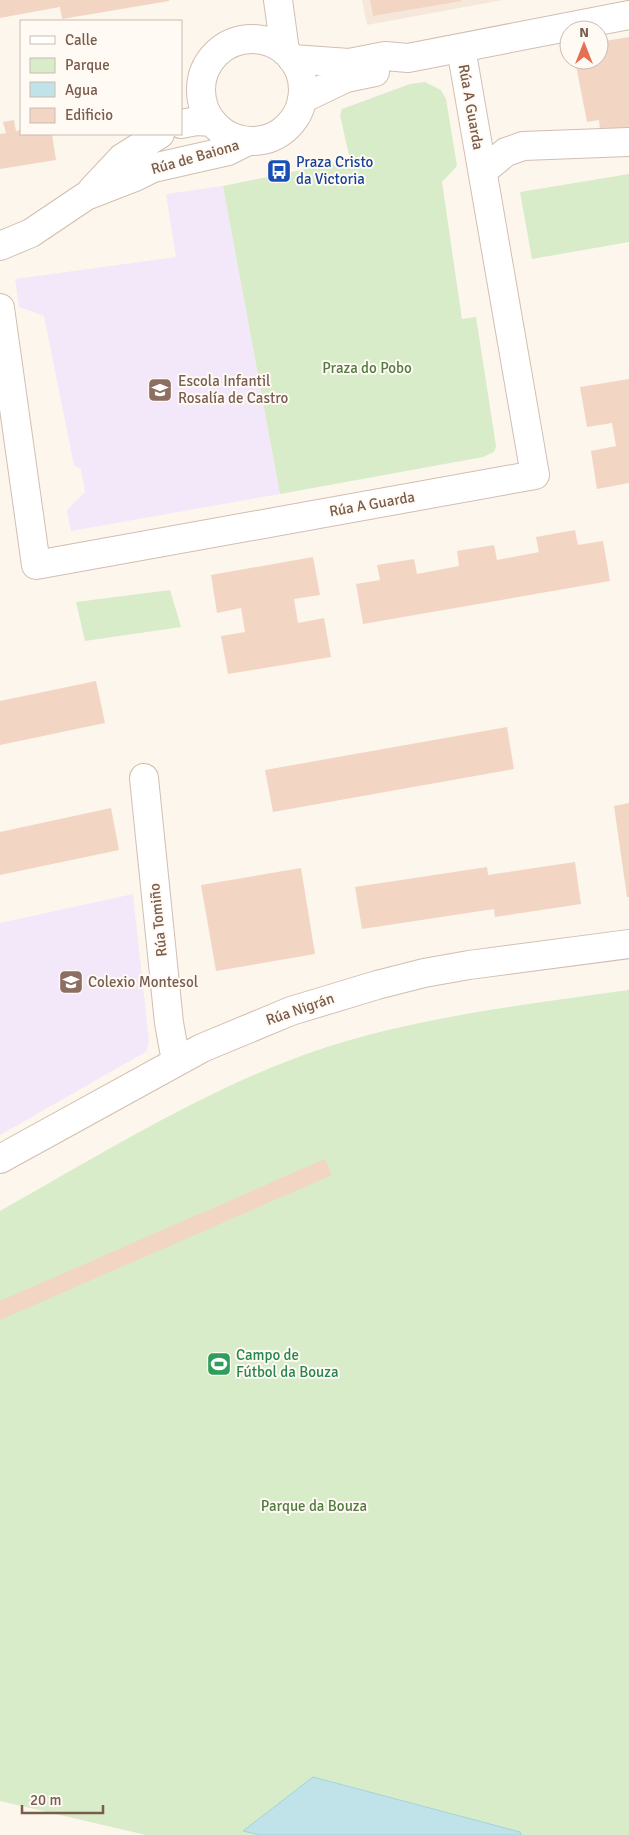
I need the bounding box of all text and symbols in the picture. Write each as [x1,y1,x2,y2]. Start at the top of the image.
legend [20,20,182,135]
north arrow [559,20,609,70]
text: N [579,24,589,41]
text: Calle [65,31,98,49]
text: Parque [65,56,110,74]
street label: Rúa A Guarda [455,63,487,151]
text: Agua [65,81,98,99]
text: Edificio [65,106,113,124]
street label: Rúa de Baiona [149,136,241,178]
place label: Praza Cristo da Victoria [296,153,373,188]
bus stop icon: Praza Cristo da Victoria [266,158,292,184]
park label: Praza do Pobo [322,359,412,377]
place label: Escola Infantil Rosalía de Castro [178,372,288,407]
school or university icon: Escola Infantil Rosalía de Castro [147,377,173,403]
street label: Rúa A Guarda [328,488,416,520]
street label: Rúa Tomiño [145,882,171,958]
school or university icon: Colexio Montesol [58,969,84,995]
place label: Colexio Montesol [88,973,198,991]
street label: Rúa Nigrán [263,989,337,1029]
place label: Campo de Fútbol da Bouza [236,1346,339,1381]
sports icon: Campo de Fútbol da Bouza [206,1351,232,1377]
park label: Parque da Bouza [261,1497,367,1515]
scale bar [22,1782,104,1814]
text: 20 m [30,1791,61,1809]

